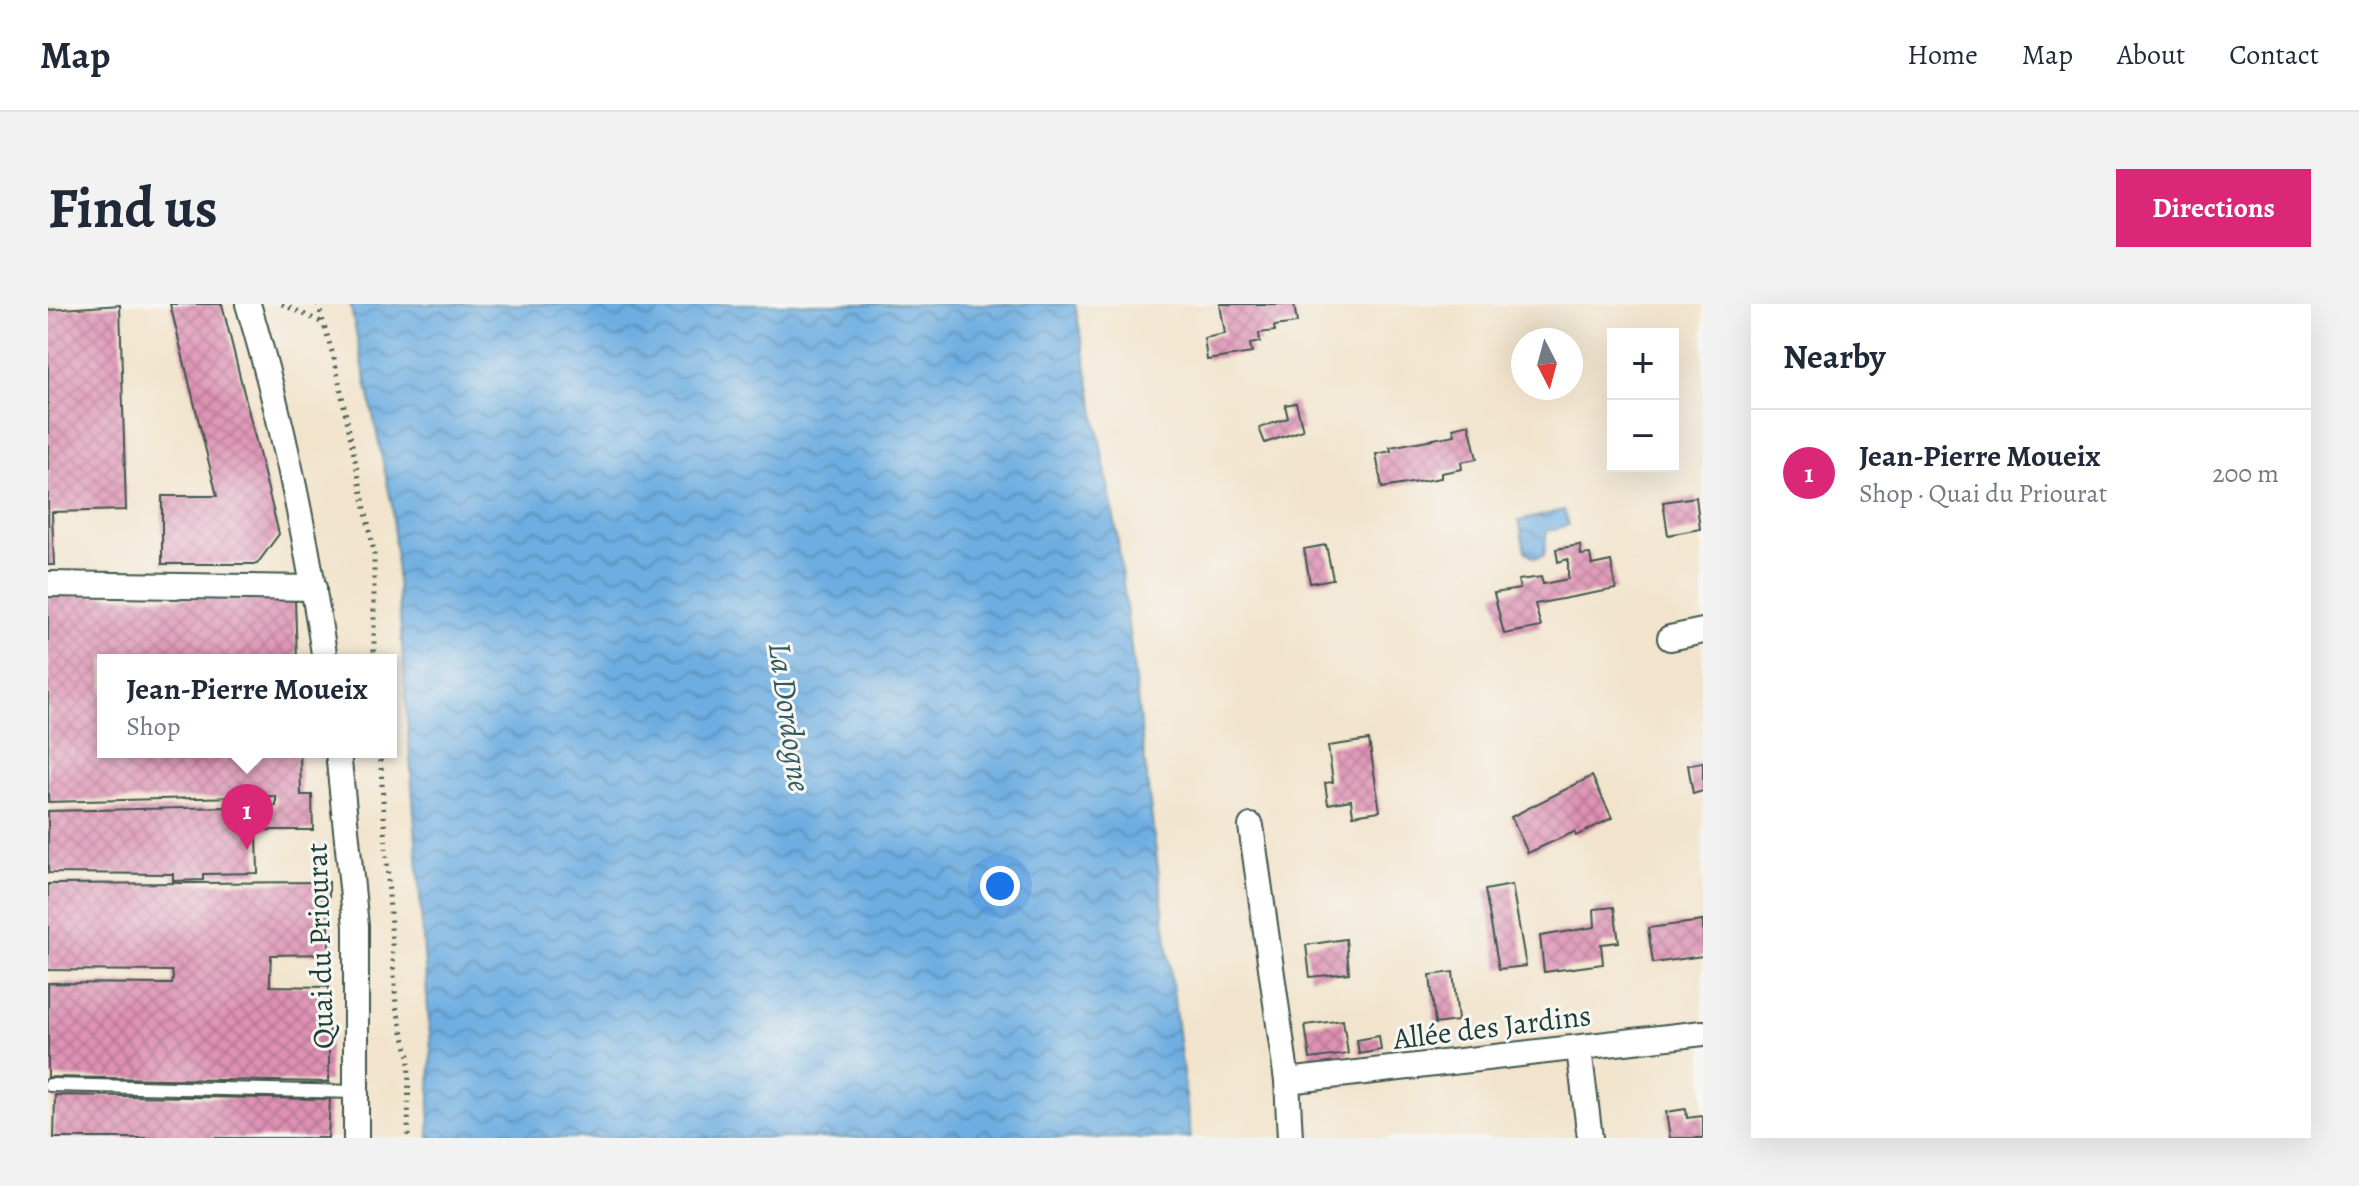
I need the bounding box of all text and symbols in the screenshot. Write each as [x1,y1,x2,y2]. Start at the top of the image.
text: Map [40,29,110,81]
text: Home [1907,36,1978,74]
text: Map [2022,36,2073,74]
text: About [2117,36,2185,74]
text: Contact [2229,36,2319,74]
button: Directions [2116,169,2311,247]
text: Find us [48,170,218,246]
north arrow [1511,328,1583,400]
map controls [1607,328,1679,472]
button: + [1607,328,1679,400]
text: Nearby [1783,333,1886,380]
button: − [1607,400,1679,472]
text: Jean-Pierre Moueix [1859,436,2100,476]
text: 1 [1804,456,1814,491]
text: 200 m [2212,456,2279,491]
text: Shop · Quai du Priourat [1859,476,2107,511]
water label: La Dordogne [758,639,822,795]
popup [97,654,397,758]
text: Jean-Pierre Moueix [126,669,368,709]
text: Shop [126,709,180,744]
pin: 1 [221,784,273,850]
street label: Quai du Priourat [296,842,344,1050]
your location [980,866,1020,906]
street label: Allée des Jardins [1390,995,1593,1059]

